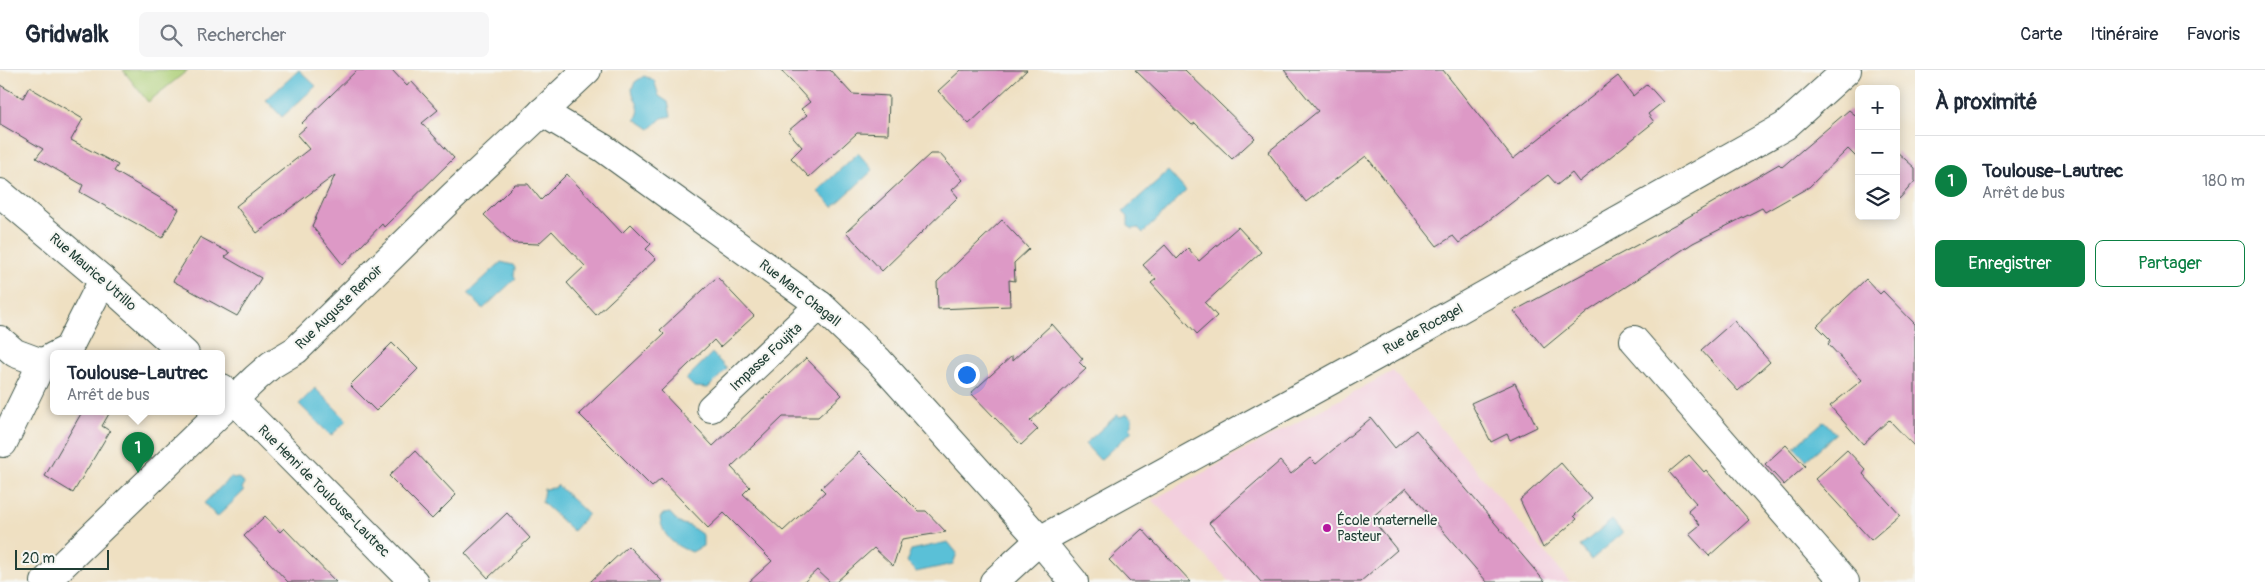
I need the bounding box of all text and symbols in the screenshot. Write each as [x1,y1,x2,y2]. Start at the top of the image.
search box [139,12,489,57]
text: Gridwalk [25,20,109,49]
icon: search [157,21,185,49]
text: Rechercher [197,23,286,47]
text: Carte [2020,23,2062,46]
text: Itinéraire [2090,23,2158,46]
text: Favoris [2186,23,2240,46]
map controls [1855,85,1900,220]
button: + [1855,85,1900,130]
text: À proximité [1935,89,2038,116]
button: − [1855,130,1900,175]
text: Toulouse-Lautrec [1982,159,2124,183]
text: 1 [1948,171,1954,191]
text: 180 m [2202,171,2245,191]
button: layers [1855,175,1900,220]
text: Arrêt de bus [1982,183,2065,203]
street label: Rue Maurice Utrillo [46,230,140,315]
button: Enregistrer [1935,240,2085,287]
button: Partager [2095,240,2245,287]
street label: Rue Marc Chagall [756,256,844,330]
street label: Rue Auguste Renoir [292,261,386,353]
street label: Rue de Rocagel [1380,300,1466,358]
street label: Impasse Foujita [727,319,805,395]
popup [50,350,225,415]
text: Toulouse-Lautrec [67,361,208,385]
your location [954,362,980,388]
text: Arrêt de bus [67,385,149,405]
street label: Rue Henri de Toulouse-Lautrec [254,421,394,561]
pin: 1 [122,432,154,473]
place label: École maternelle Pasteur [1337,511,1437,545]
marker: École maternelle Pasteur [1321,522,1333,534]
scale bar [15,547,109,570]
text: 20 m [22,550,55,567]

